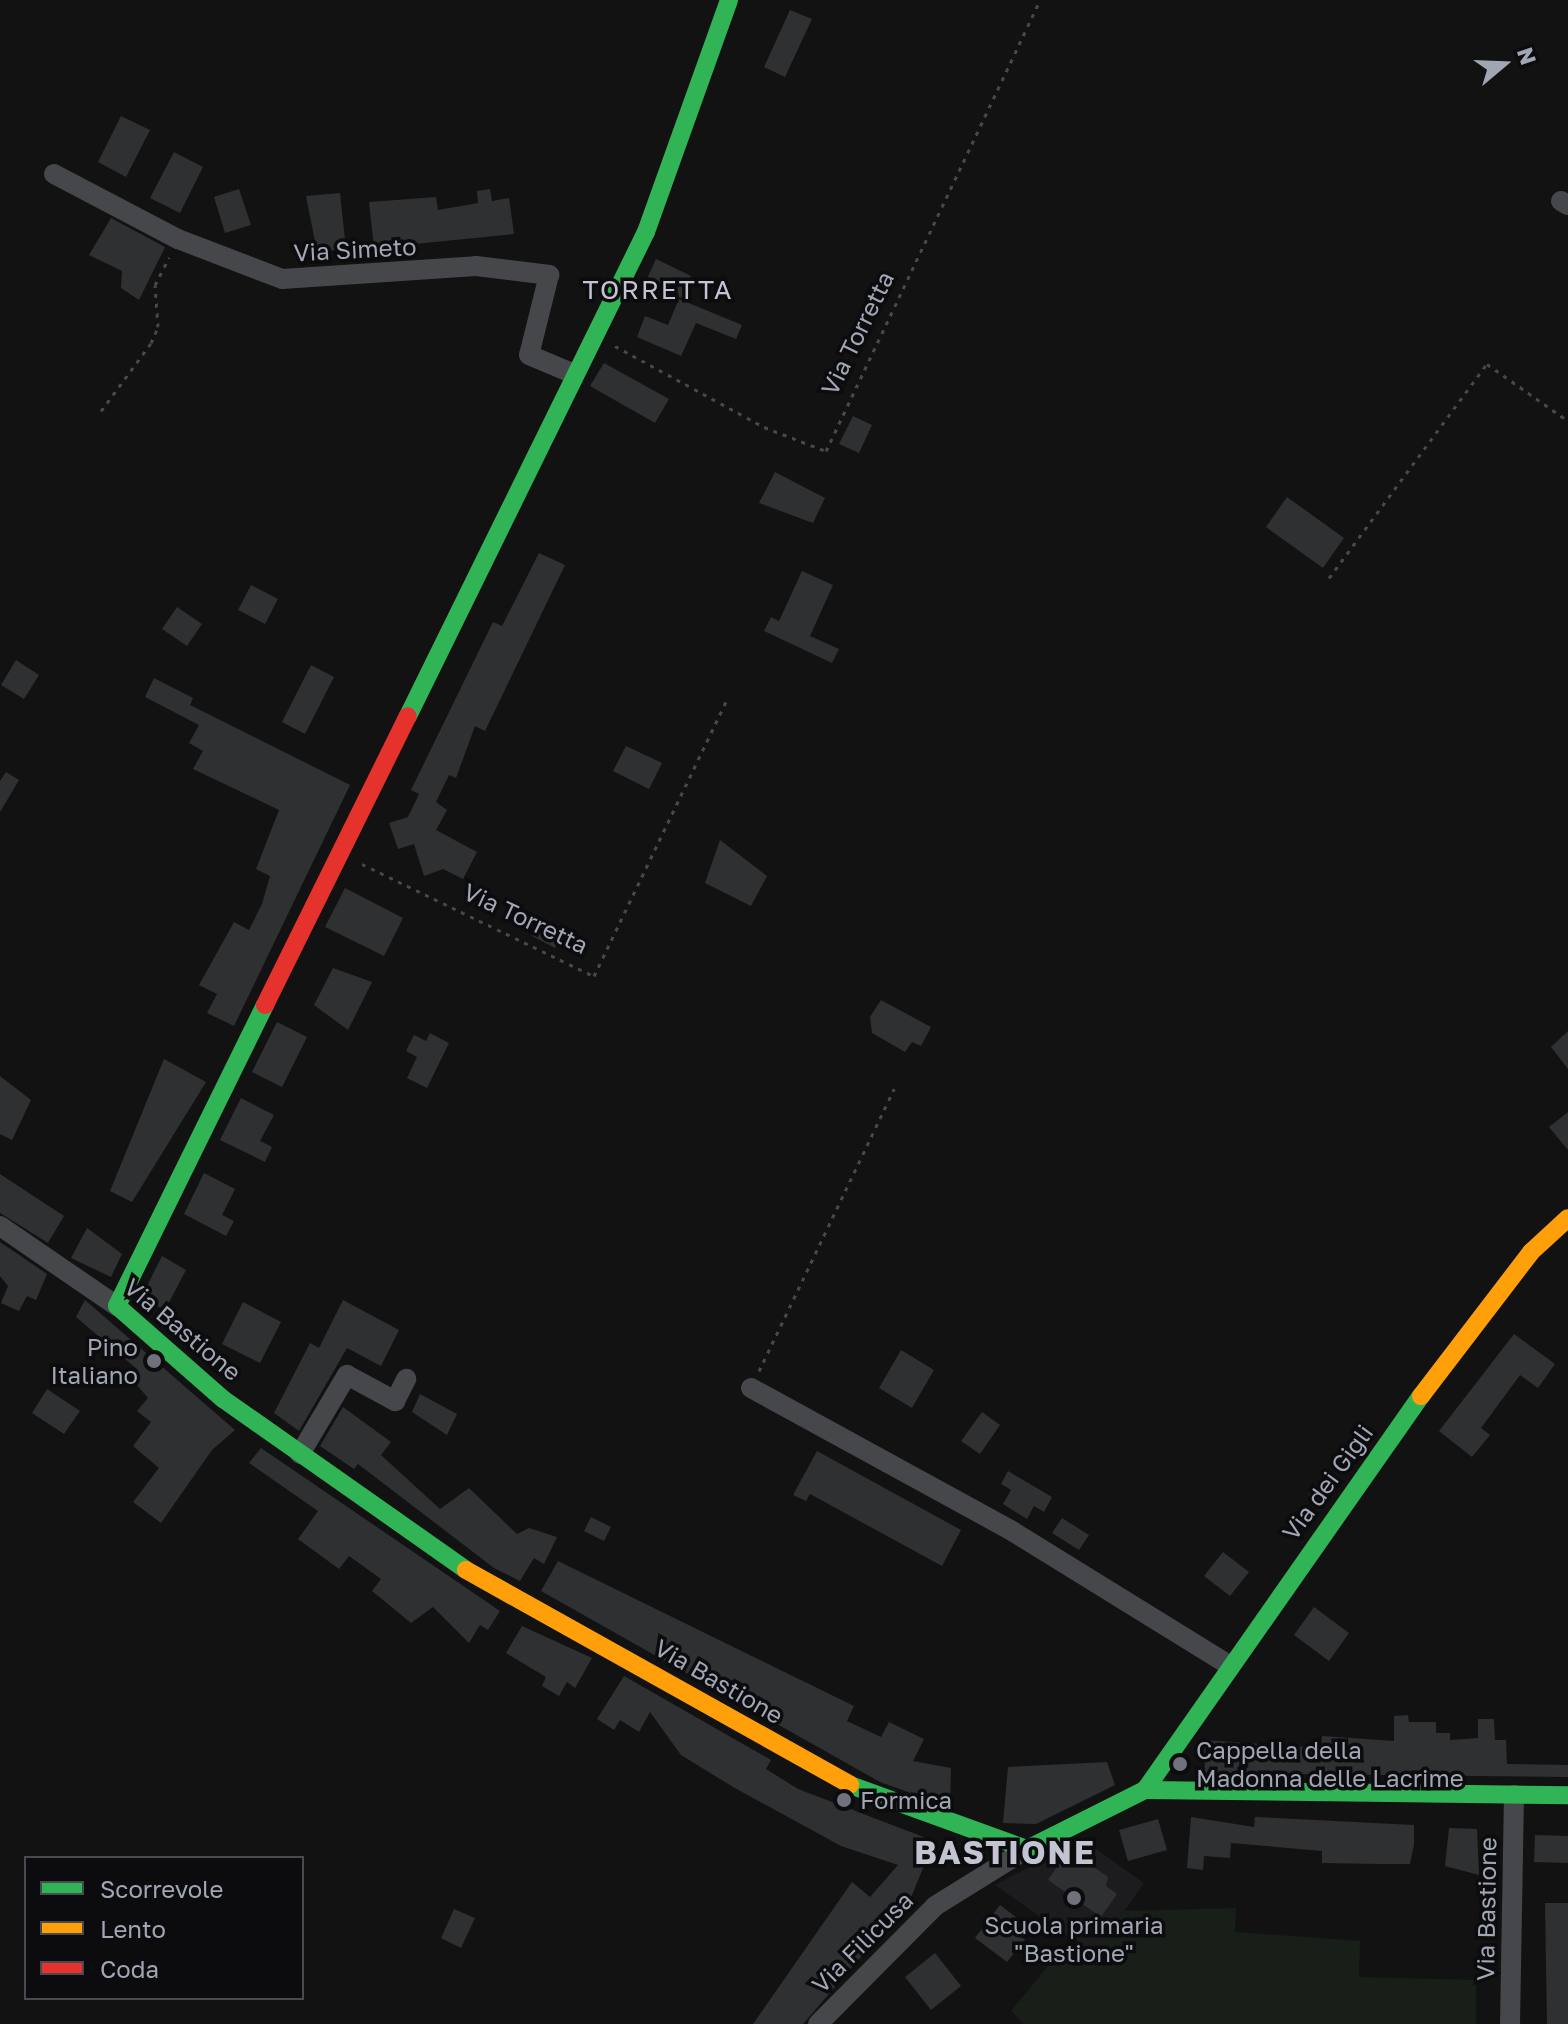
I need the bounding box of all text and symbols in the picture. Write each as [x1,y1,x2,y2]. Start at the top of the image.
north arrow [1464,24,1544,104]
text: N [1512,44,1543,68]
street label: Via Simeto [293,231,417,267]
street label: Via Torretta [815,266,899,400]
district label: TORRETTA [583,274,733,306]
street label: Via Torretta [459,877,593,959]
street label: Via Bastione [119,1272,247,1386]
place label: Pino Italiano [50,1333,138,1389]
marker: Pino Italiano [145,1352,163,1370]
street label: Via dei Gigli [1276,1419,1378,1545]
street label: Via Bastione [650,1633,788,1729]
place label: Cappella della Madonna delle Lacrime [1196,1736,1464,1792]
marker: Cappella della Madonna delle Lacrime [1171,1755,1189,1773]
place label: Formica [860,1786,952,1814]
marker: Formica [835,1791,853,1809]
district label: BASTIONE [914,1833,1096,1871]
street label: Via Bastione [1470,1837,1502,1981]
legend [24,1856,304,2000]
text: Scorrevole [100,1874,223,1903]
street label: Via Filicusa [806,1886,918,1998]
marker: Scuola primaria "Bastione" [1065,1889,1083,1907]
place label: Scuola primaria "Bastione" [984,1911,1164,1967]
text: Lento [100,1914,166,1943]
text: Coda [100,1954,159,1983]

